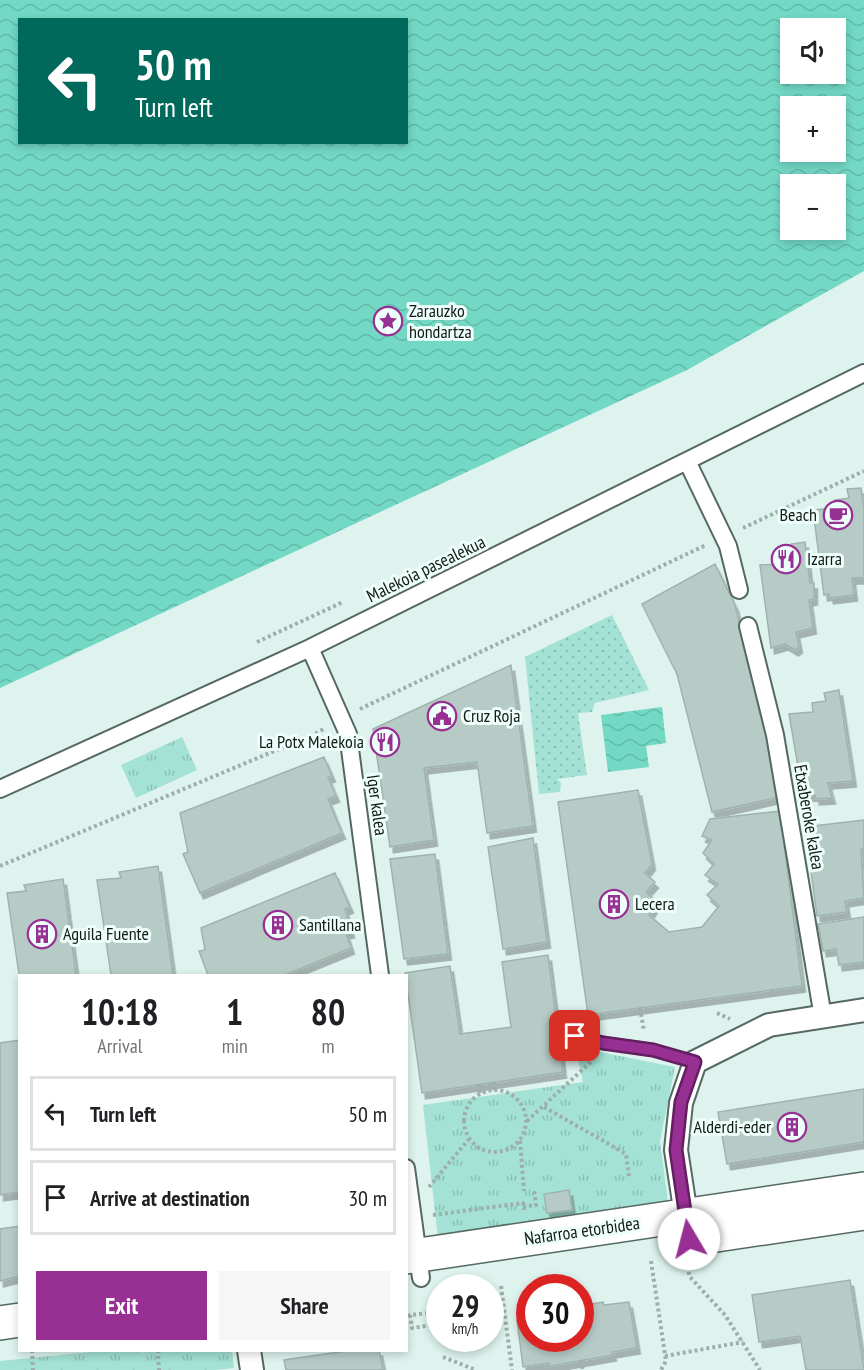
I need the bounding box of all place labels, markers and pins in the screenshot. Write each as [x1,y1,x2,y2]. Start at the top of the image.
place label: Zarauzko hondartza [409,299,472,343]
place icon: Zarauzko hondartza [372,305,404,337]
cafe icon: Beach [822,499,854,531]
place label: Beach [780,503,817,526]
restaurant icon: Izarra [770,543,802,575]
place label: Izarra [807,547,842,570]
public building icon: Cruz Roja [426,700,458,732]
place label: Cruz Roja [463,704,520,727]
restaurant icon: La Potx Malekoia [369,726,401,758]
place label: La Potx Malekoia [259,730,364,753]
building icon: Lecera [598,888,630,920]
place label: Lecera [635,892,675,915]
building icon: Santillana [262,909,294,941]
place label: Santillana [299,913,361,936]
building icon: Aguila Fuente [26,918,58,950]
place label: Aguila Fuente [63,922,149,945]
pin [549,1010,600,1061]
building icon: Alderdi-eder [776,1111,808,1143]
place label: Alderdi-eder [694,1115,771,1138]

